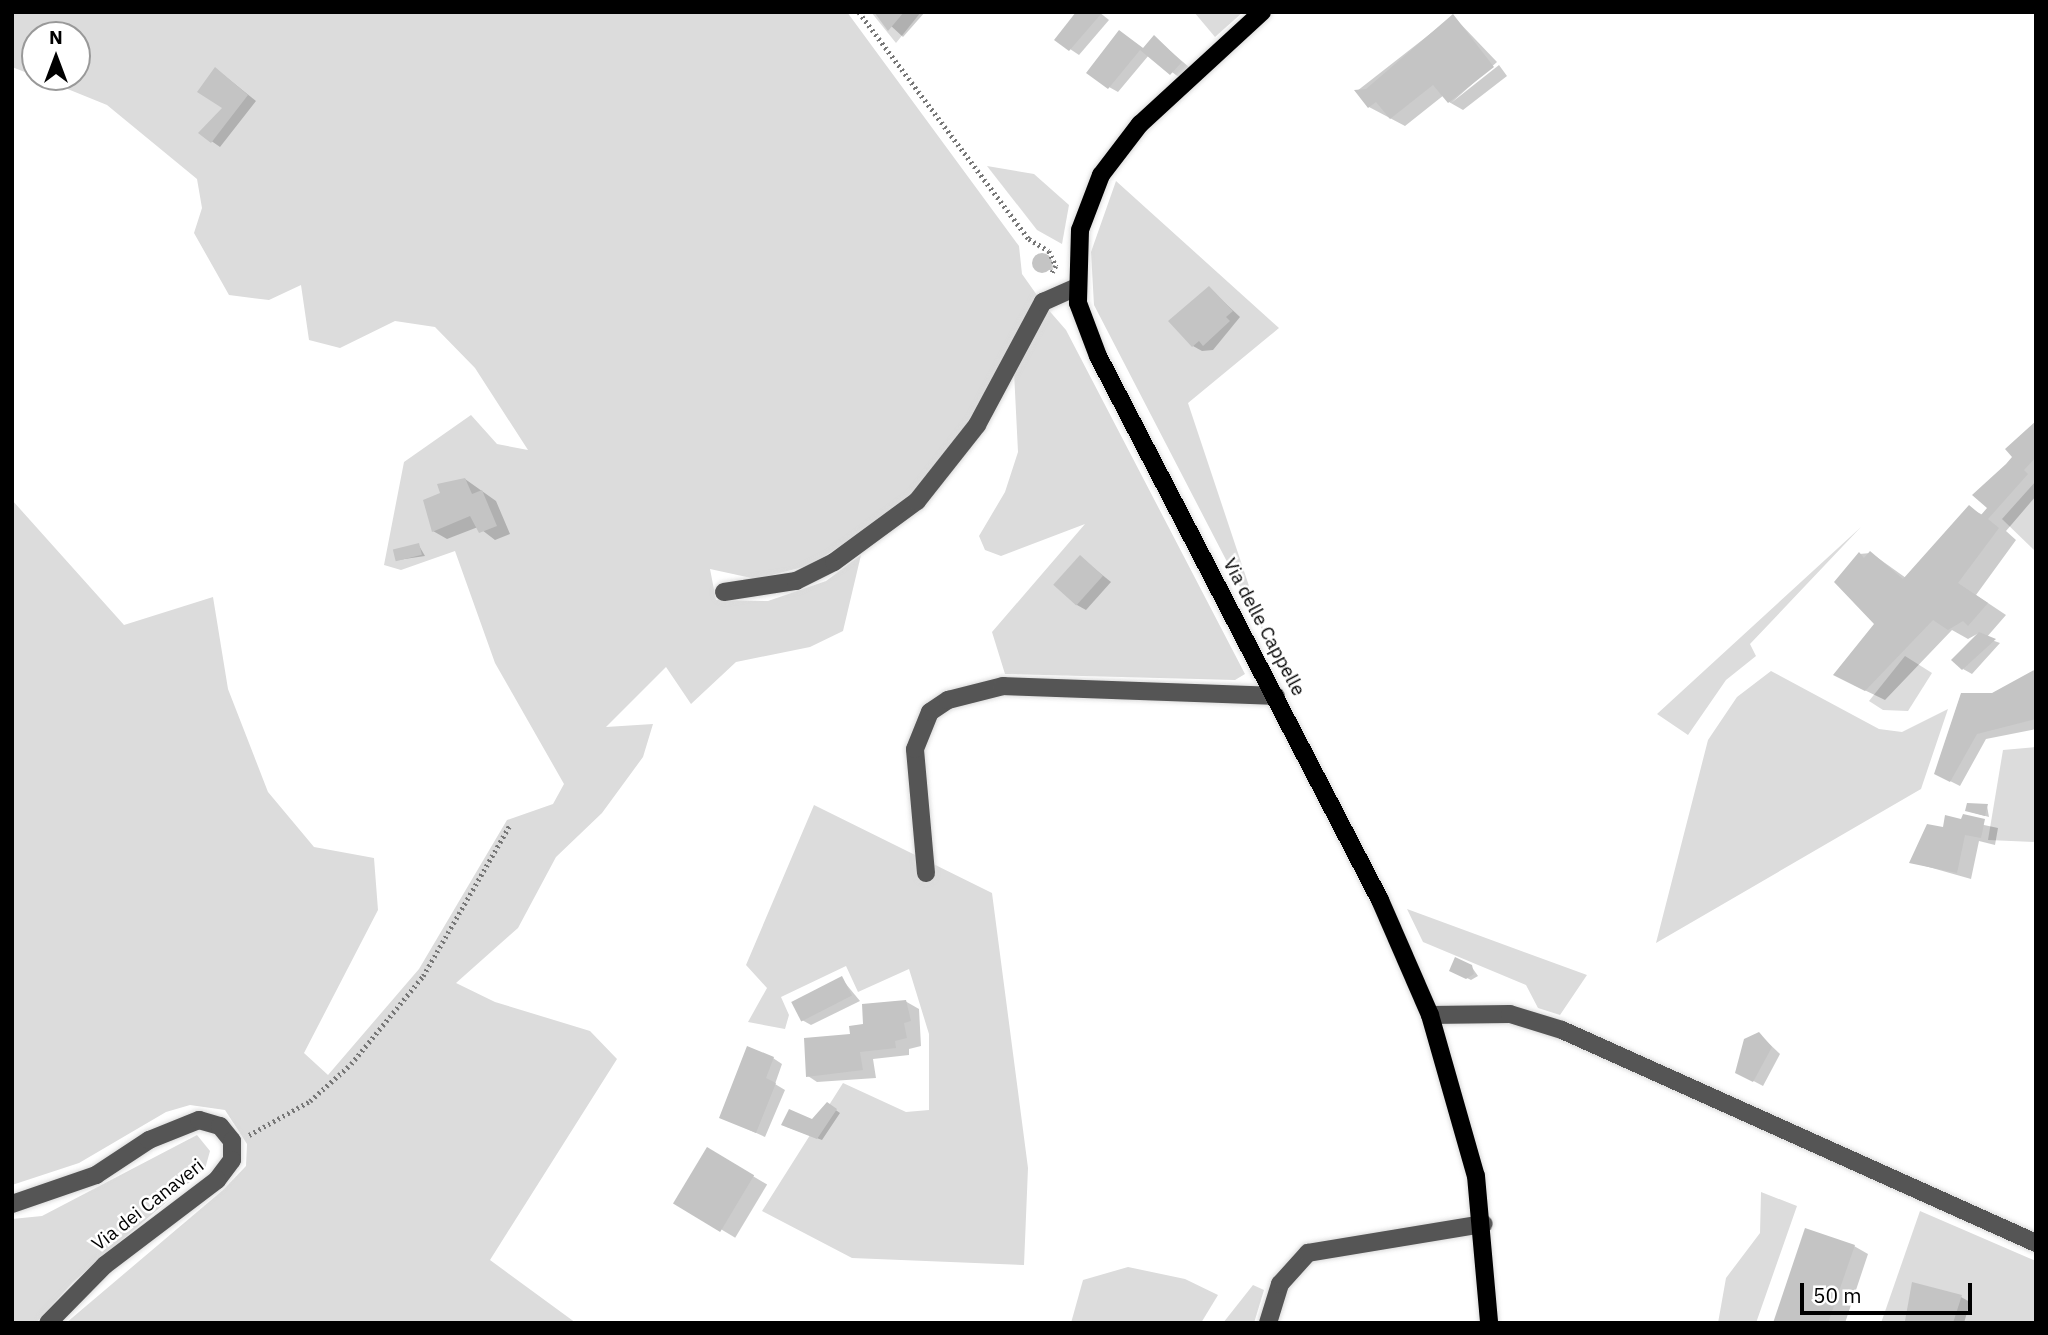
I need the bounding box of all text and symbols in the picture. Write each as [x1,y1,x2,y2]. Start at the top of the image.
north arrow [21,21,91,91]
text: N [49,25,63,49]
street label: Via delle Cappelle [1218,554,1310,700]
street label: Via dei Canaveri [88,1154,208,1256]
scale bar [1803,1268,1974,1312]
text: 50 m [1813,1281,1862,1309]

